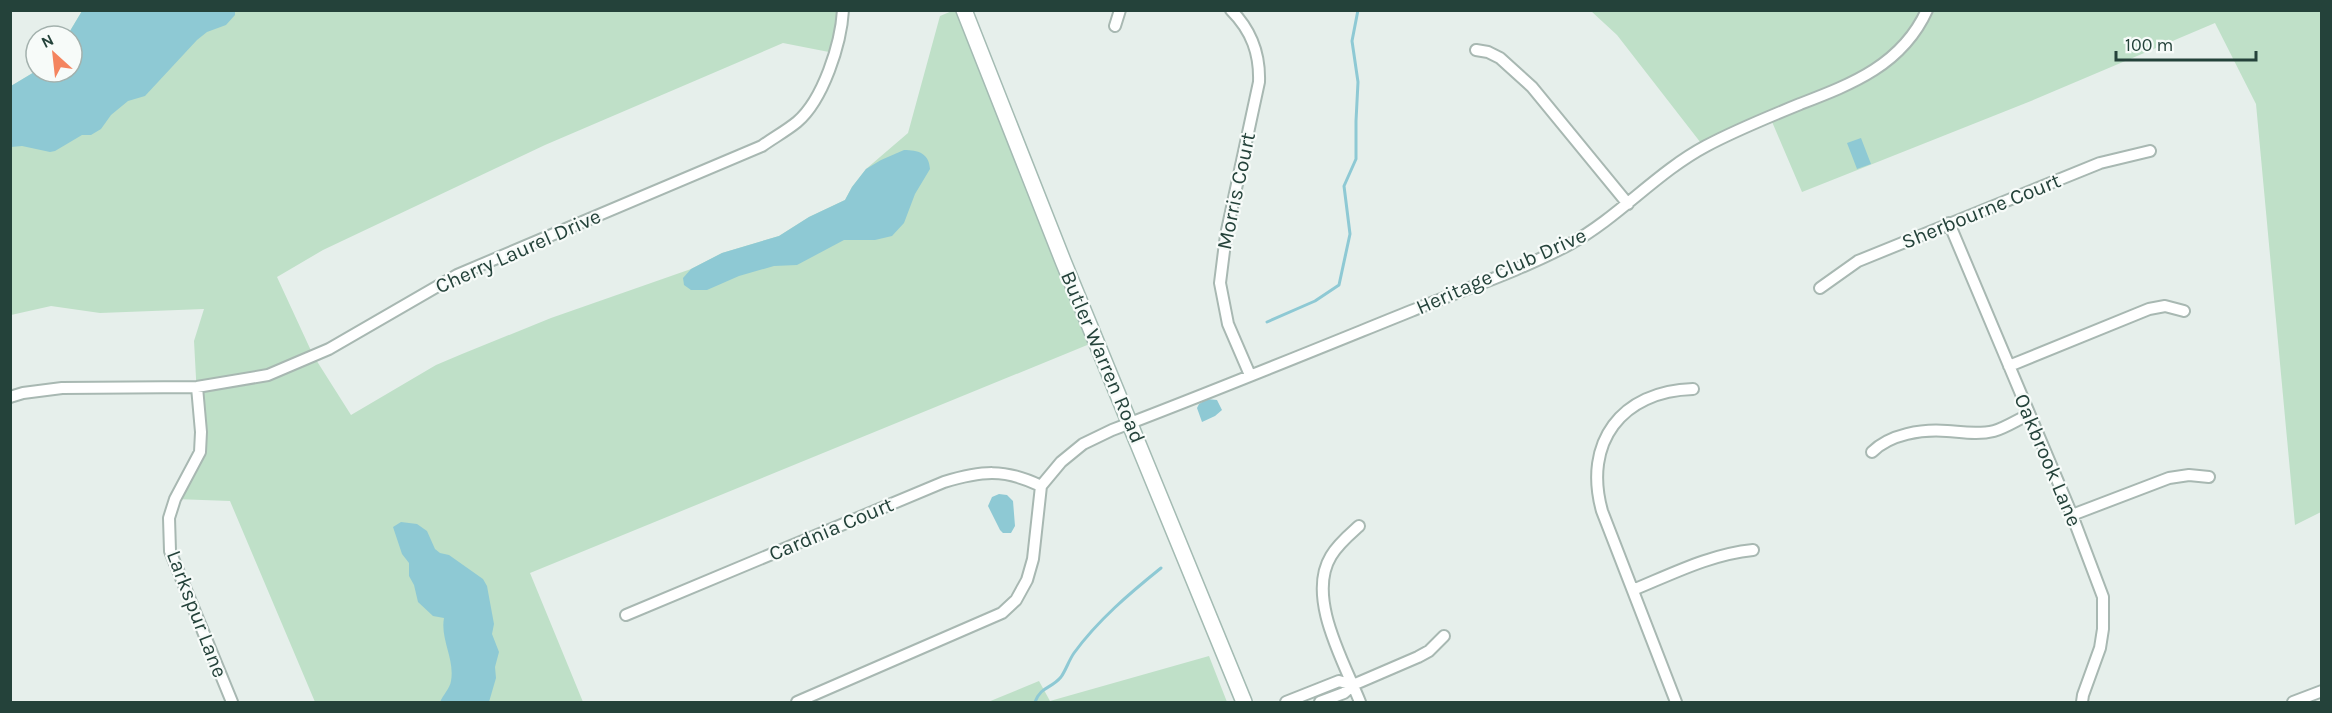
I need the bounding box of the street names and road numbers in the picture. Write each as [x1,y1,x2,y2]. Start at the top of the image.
street label: Morris Court [1212,130,1260,252]
street label: Sherbourne Court [1898,168,2064,254]
street label: Cherry Laurel Drive [432,204,604,298]
street label: Heritage Club Drive [1412,223,1590,319]
street label: Butler Warren Road [1056,267,1150,447]
street label: Oakbrook Lane [2009,390,2087,530]
street label: Cardnia Court [765,492,897,566]
street label: Larkspur Lane [162,547,232,681]

